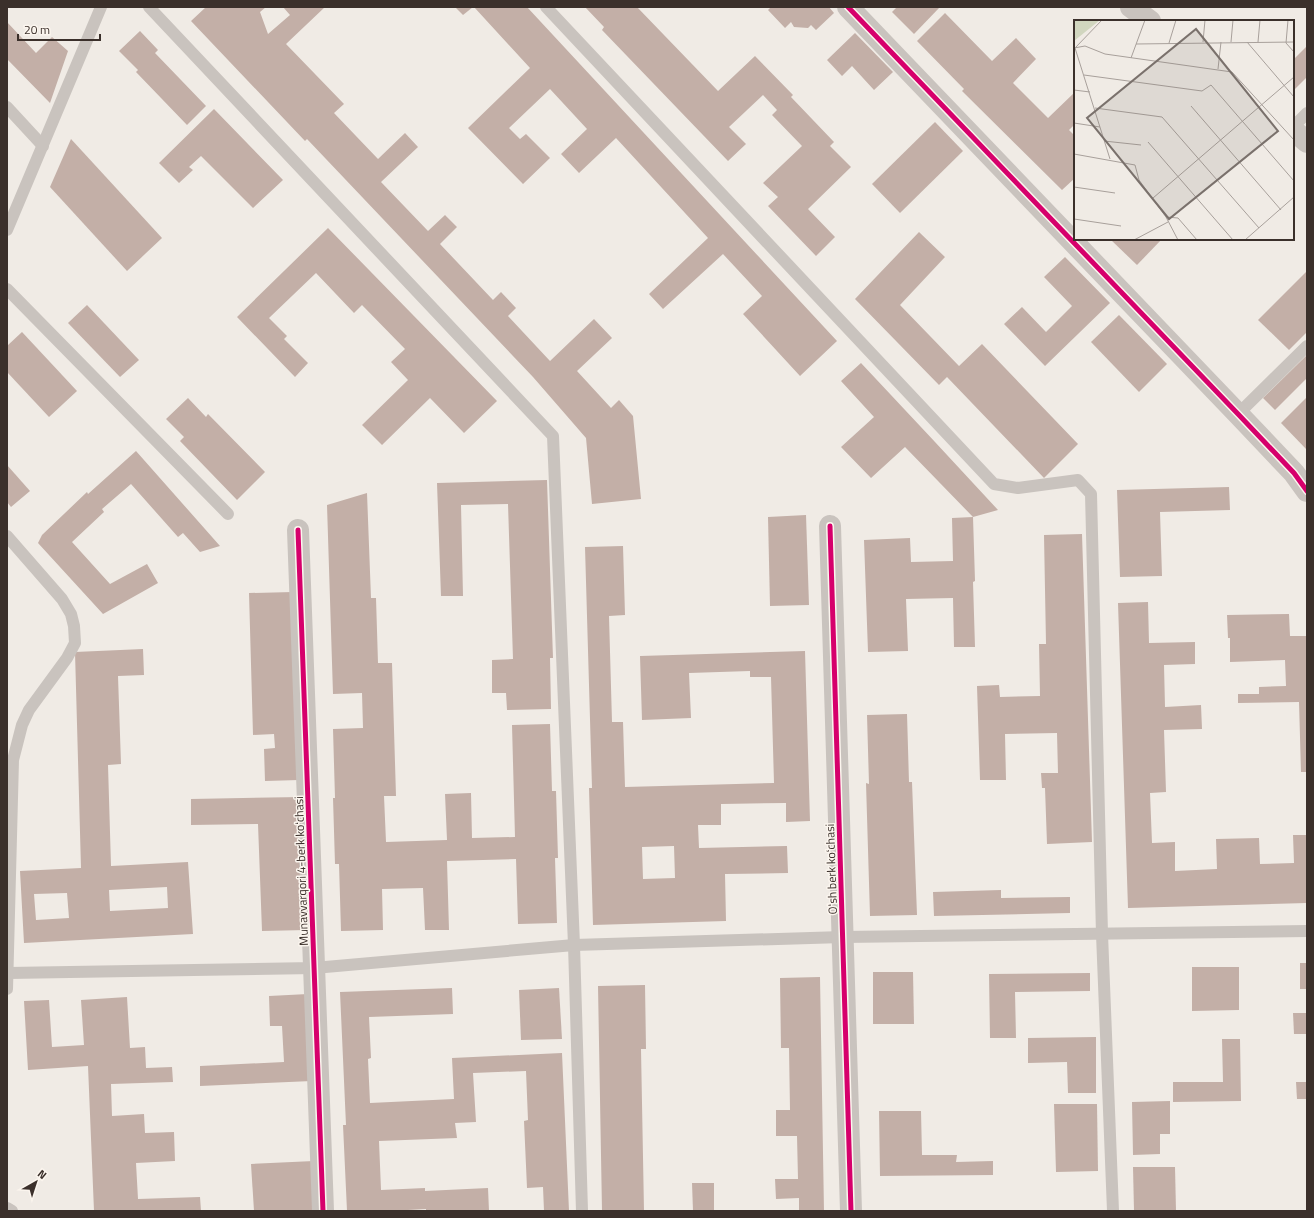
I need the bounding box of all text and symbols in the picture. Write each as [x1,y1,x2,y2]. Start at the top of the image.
scale bar [18,16,100,42]
text: 20 m [24,20,50,39]
inset map [1074,20,1294,240]
street label: Munavvarqori 4-berk koʻchasi [289,796,313,946]
street label: Oʻsh berk koʻchasi [820,823,842,915]
north arrow [16,1162,56,1202]
text: N [34,1166,50,1183]

